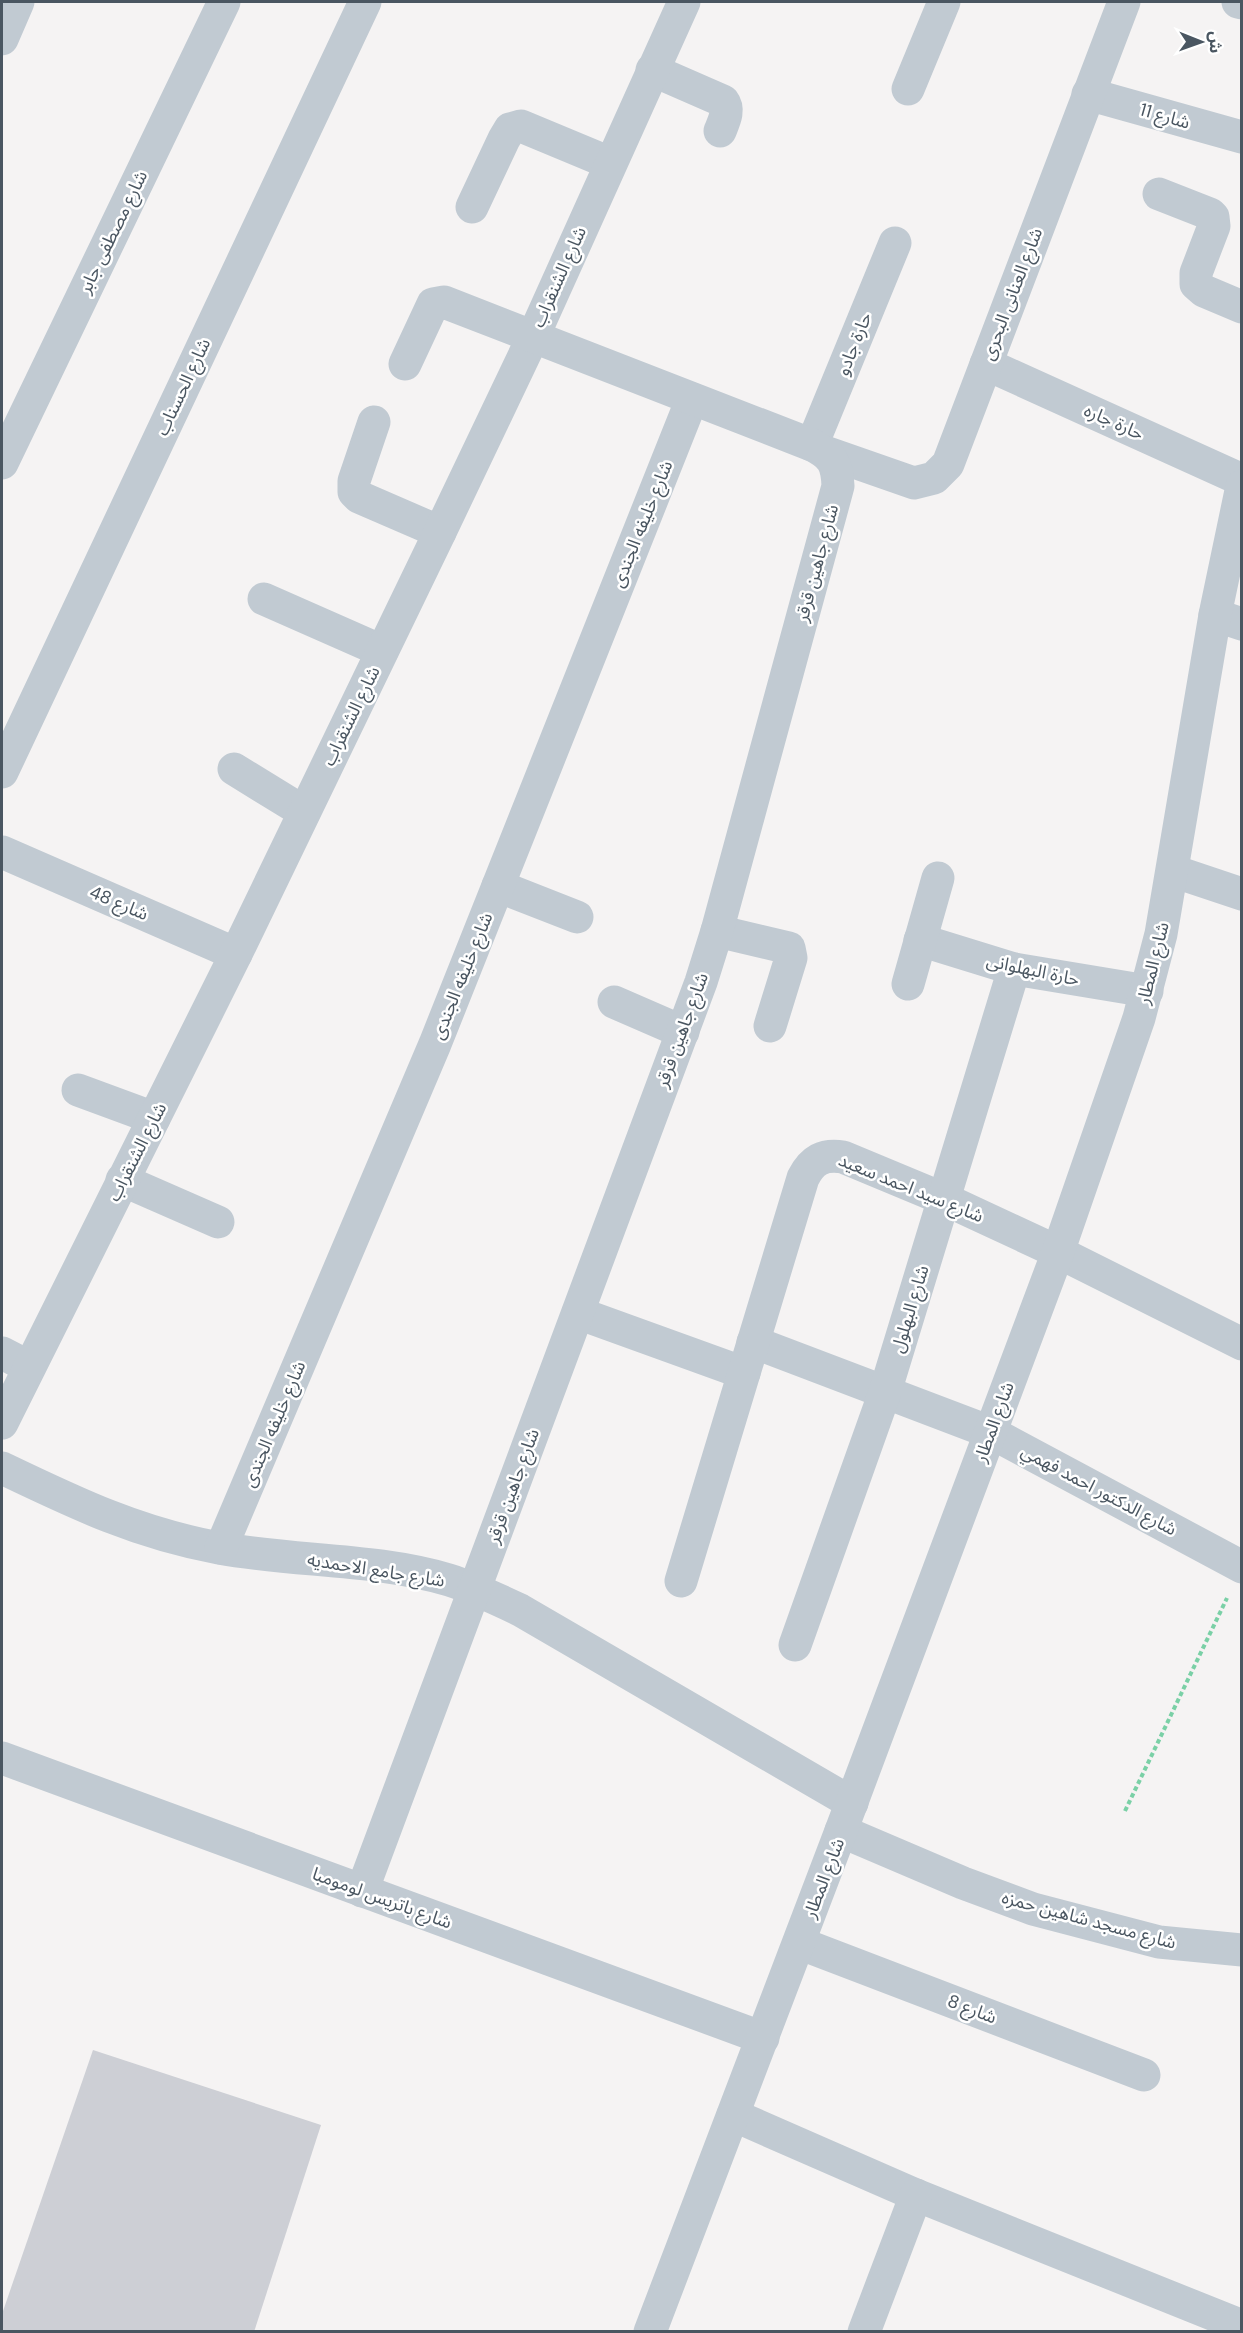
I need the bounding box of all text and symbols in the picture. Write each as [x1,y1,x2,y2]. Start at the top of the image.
north arrow [1171,12,1231,72]
text: ش [1205,31,1226,53]
street label: شارع 11 [1137,97,1193,137]
street label: شارع مصطفى جابر [72,167,155,299]
street label: شارع الشنقراب [526,223,594,332]
street label: شارع العنانى البحرى [976,224,1050,364]
street label: حارة جادو [830,309,878,379]
street label: شارع الحسناب [150,334,218,440]
street label: حارة جاره [1080,398,1148,446]
street label: شارع خليفه الجندى [606,457,680,592]
street label: شارع جاهين قرقر [790,502,846,626]
street label: شارع الشنقراب [317,662,387,771]
street label: شارع 48 [85,880,152,928]
street label: شارع خليفه الجندى [426,909,500,1044]
street label: شارع المطار [1131,919,1177,1008]
street label: حارة البهلوانى [984,948,1082,992]
street label: شارع جاهين قرقر [650,969,716,1092]
street label: شارع الشنقراب [102,1098,174,1206]
street label: شارع سيد احمد سعيد [834,1148,987,1230]
street label: شارع البهلول [885,1262,937,1356]
street label: شارع خليفه الجندى [237,1357,313,1492]
street label: شارع المطار [968,1378,1021,1467]
street label: شارع جاهين قرقر [481,1425,547,1548]
street label: شارع الدكتور احمد فهمي [1016,1439,1181,1543]
street label: شارع جامع الاحمديه [305,1547,447,1595]
street label: شارع المطار [797,1835,852,1923]
street label: شارع باتريس لومومبا [308,1862,455,1936]
street label: شارع مسجد شاهين حمزه [999,1885,1179,1957]
street label: شارع 8 [943,1989,1000,2031]

